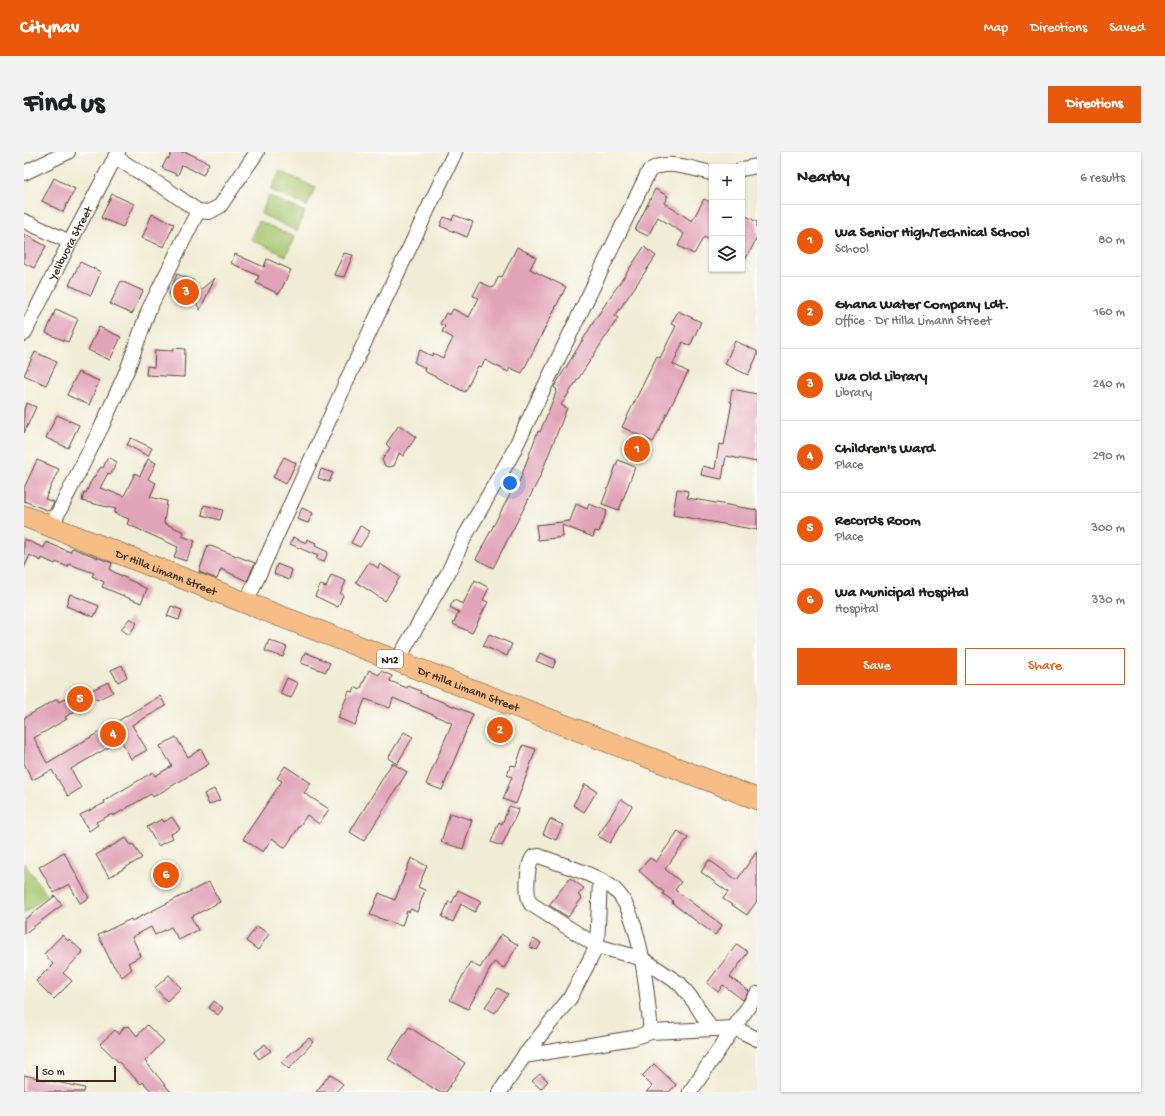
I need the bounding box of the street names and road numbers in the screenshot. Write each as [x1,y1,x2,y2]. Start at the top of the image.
street label: Yelibuora Street [47,204,97,284]
street label: Dr Hilla Limann Street [112,547,219,600]
road number: N12 [377,650,403,668]
street label: Dr Hilla Limann Street [414,664,522,717]

